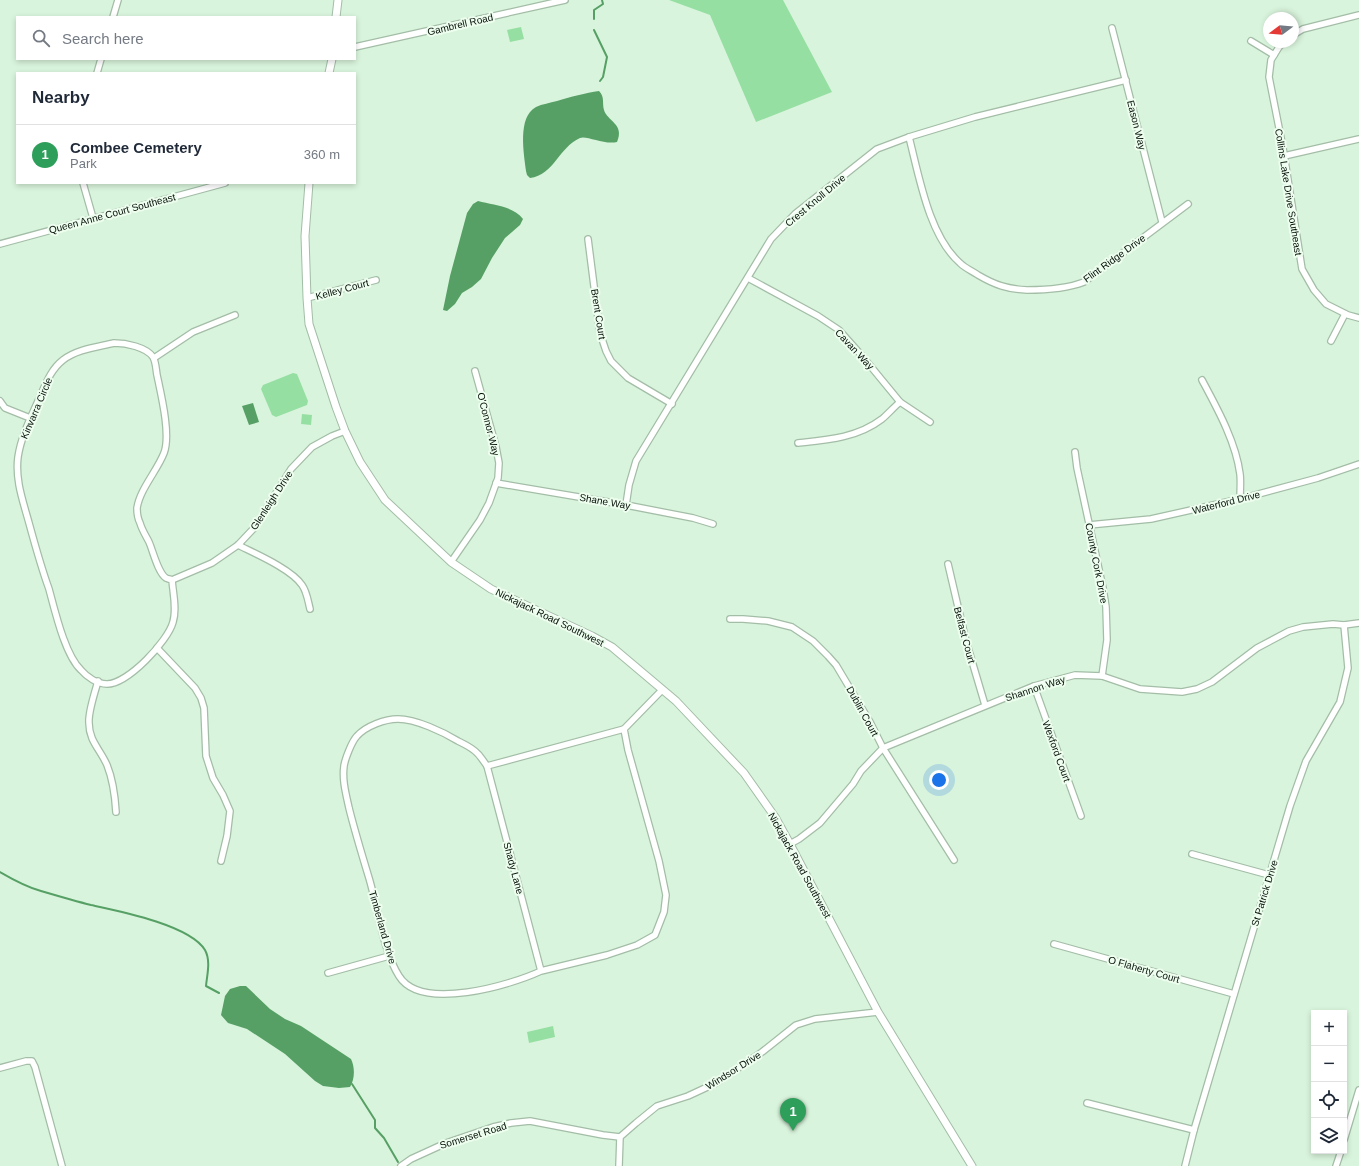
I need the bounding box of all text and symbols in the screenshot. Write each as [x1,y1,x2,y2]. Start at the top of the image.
street label: Gambrell Road [426,12,494,37]
north arrow [1263,12,1299,48]
search box [16,16,356,60]
icon: search [30,27,52,49]
text: Search here [62,30,144,47]
text: Nearby [32,88,90,107]
street label: Eason Way [1125,99,1148,151]
street label: Collins Lake Drive Southeast [1273,128,1304,257]
text: Combee Cemetery [70,139,202,156]
text: 1 [41,147,49,162]
text: 360 m [304,147,340,162]
text: Park [70,156,97,171]
street label: Crest Knoll Drive [783,172,848,229]
street label: Queen Anne Court Southeast [48,191,177,236]
street label: Flint Ridge Drive [1081,232,1148,285]
street label: Kelley Court [314,277,370,302]
street label: Brent Court [589,288,608,340]
street label: Cavan Way [833,327,876,372]
street label: Kinvarra Circle [19,375,55,441]
street label: O'Connor Way [475,391,502,457]
street label: Glenleigh Drive [248,468,295,532]
street label: Waterford Drive [1191,489,1262,516]
street label: Shane Way [579,492,631,511]
street label: County Cork Drive [1083,522,1110,605]
street label: Nickajack Road Southwest [494,586,606,649]
street label: Belfast Court [952,606,977,665]
street label: Shannon Way [1004,674,1067,703]
street label: Dublin Court [844,684,881,738]
street label: Wexford Court [1040,719,1073,783]
your location [929,770,949,790]
street label: Nickajack Road Southwest [766,811,833,920]
street label: Shady Lane [501,841,526,896]
street label: St Patrick Drive [1249,858,1280,928]
street label: Timberland Drive [367,889,398,965]
street label: O Flaherty Court [1107,954,1181,985]
map controls [1311,1010,1347,1154]
button: + [1311,1010,1347,1046]
button: − [1311,1046,1347,1082]
street label: Windsor Drive [704,1049,763,1092]
button: locate [1311,1082,1347,1118]
pin: 1 [780,1098,806,1131]
button: layers [1311,1118,1347,1154]
street label: Somerset Road [438,1120,508,1151]

